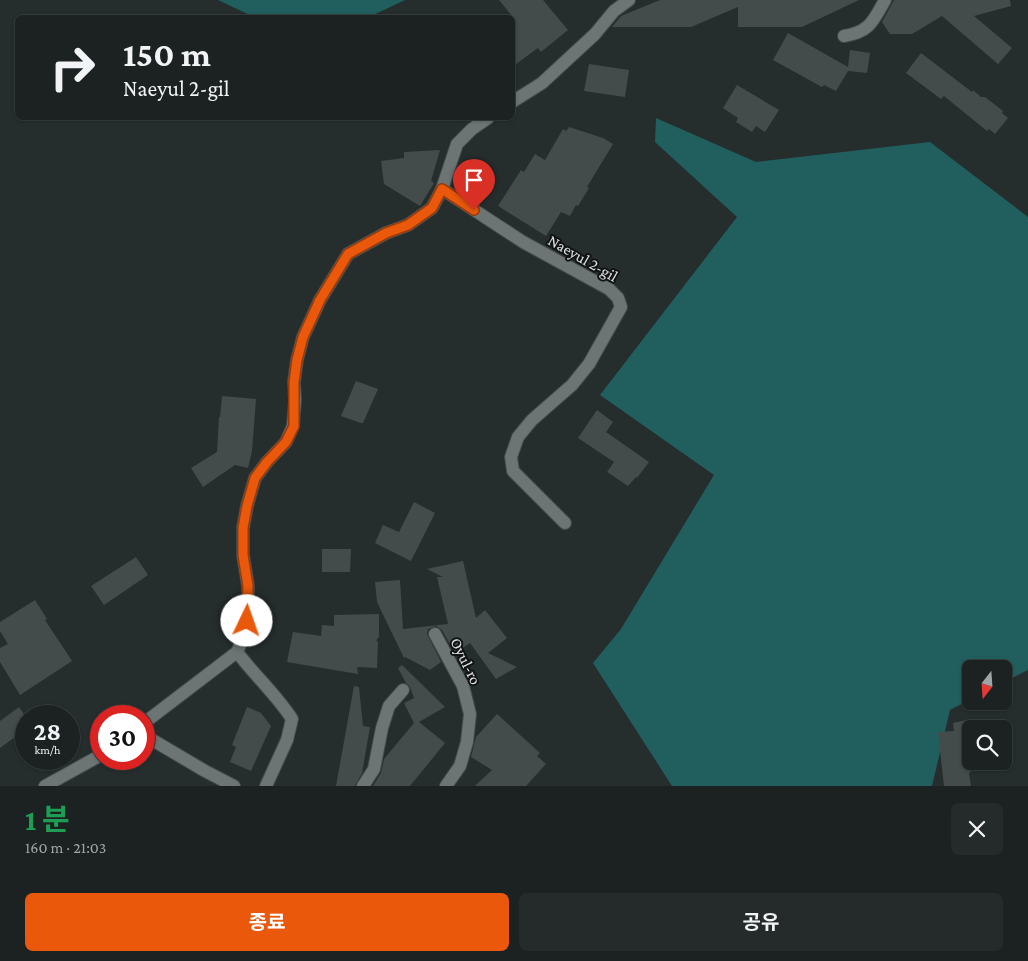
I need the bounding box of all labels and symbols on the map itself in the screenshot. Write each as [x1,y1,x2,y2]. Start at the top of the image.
pin [453,159,495,210]
street label: Naeyul 2-gil [545,231,621,286]
position arrow [220,594,272,646]
street label: Oyul-ro [447,635,485,688]
north arrow [962,660,1012,710]
speed limit sign: 30 [90,705,155,770]

